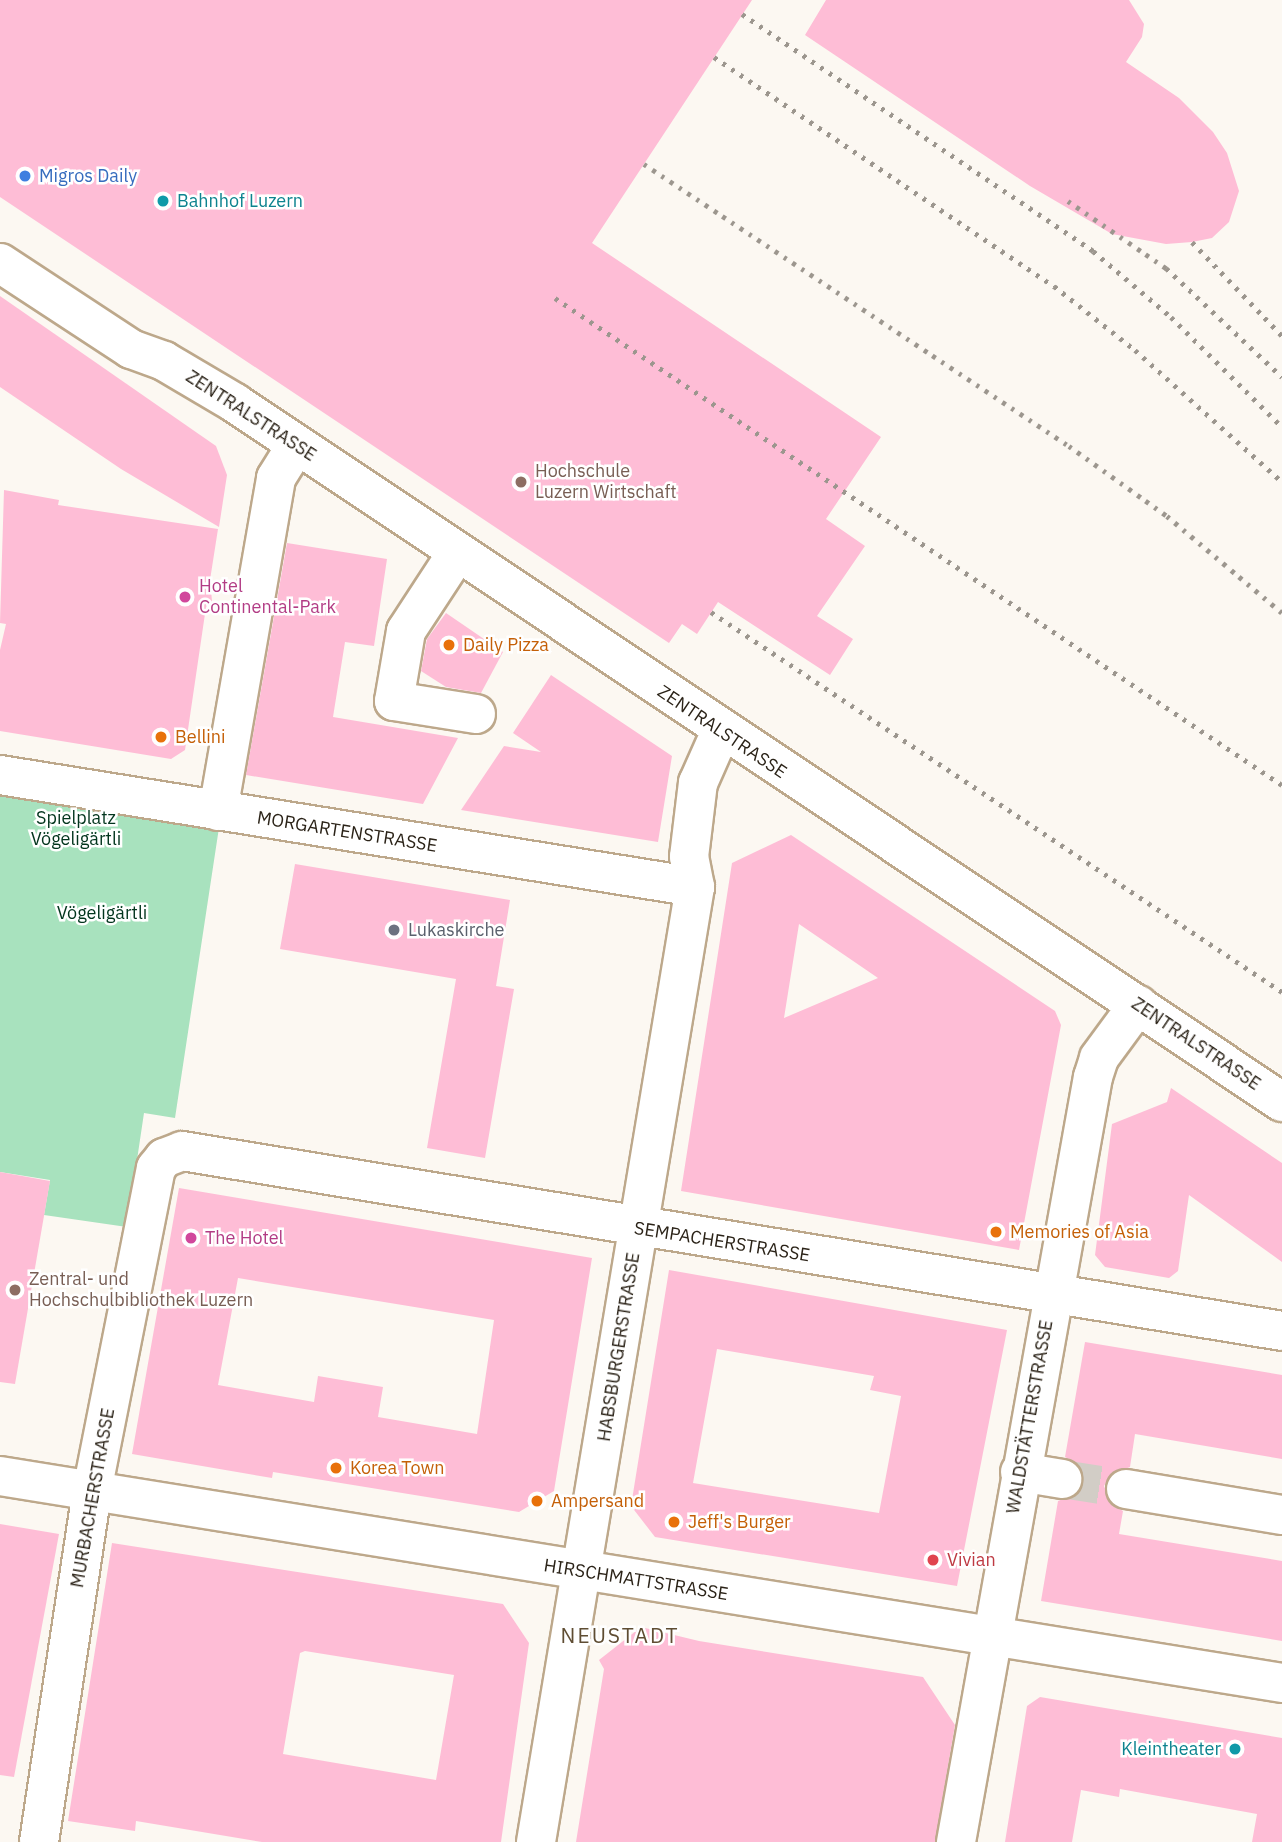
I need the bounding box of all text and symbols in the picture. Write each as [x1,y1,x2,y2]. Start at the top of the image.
place label: Migros Daily [39,165,137,187]
marker: Migros Daily [17,168,33,184]
place label: Bahnhof Luzern [177,190,303,212]
marker: Bahnhof Luzern [155,193,171,209]
street label: ZENTRALSTRASSE [182,366,320,466]
place label: Hochschule Luzern Wirtschaft [535,461,677,504]
marker: Hochschule Luzern Wirtschaft [513,474,529,490]
place label: Hotel Continental-Park [199,576,336,618]
marker: Hotel Continental-Park [177,589,193,605]
place label: Daily Pizza [463,634,549,656]
marker: Daily Pizza [441,637,457,653]
street label: ZENTRALSTRASSE [653,681,791,783]
place label: Bellini [175,726,226,748]
marker: Bellini [153,729,169,745]
street label: MORGARTENSTRASSE [255,807,439,857]
park label: Spielplatz Vögeligärtli [31,808,121,850]
park label: Vögeligärtli [57,902,147,924]
place label: Lukaskirche [408,919,504,941]
marker: Lukaskirche [386,922,402,938]
street label: ZENTRALSTRASSE [1127,993,1265,1095]
street label: SEMPACHERSTRASSE [633,1217,811,1267]
place label: Memories of Asia [1010,1221,1149,1243]
marker: Memories of Asia [988,1224,1004,1240]
place label: The Hotel [205,1227,283,1249]
marker: The Hotel [183,1230,199,1246]
street label: HABSBURGERSTRASSE [593,1251,645,1443]
place label: Zentral- und Hochschulbibliothek Luzern [29,1269,253,1312]
marker: Zentral- und Hochschulbibliothek Luzern [7,1282,23,1298]
street label: WALDSTÄTTERSTRASSE [1002,1319,1058,1515]
street label: MURBACHERSTRASSE [67,1407,119,1589]
place label: Korea Town [350,1457,444,1479]
marker: Korea Town [328,1460,344,1476]
place label: Ampersand [551,1490,644,1512]
marker: Ampersand [529,1493,545,1509]
place label: Jeff's Burger [688,1511,791,1533]
marker: Jeff's Burger [666,1514,682,1530]
place label: Vivian [947,1549,996,1571]
marker: Vivian [925,1552,941,1568]
street label: HIRSCHMATTSTRASSE [542,1555,730,1605]
district label: NEUSTADT [562,1622,678,1648]
place label: Kleintheater [1121,1738,1221,1760]
marker: Kleintheater [1227,1741,1243,1757]

